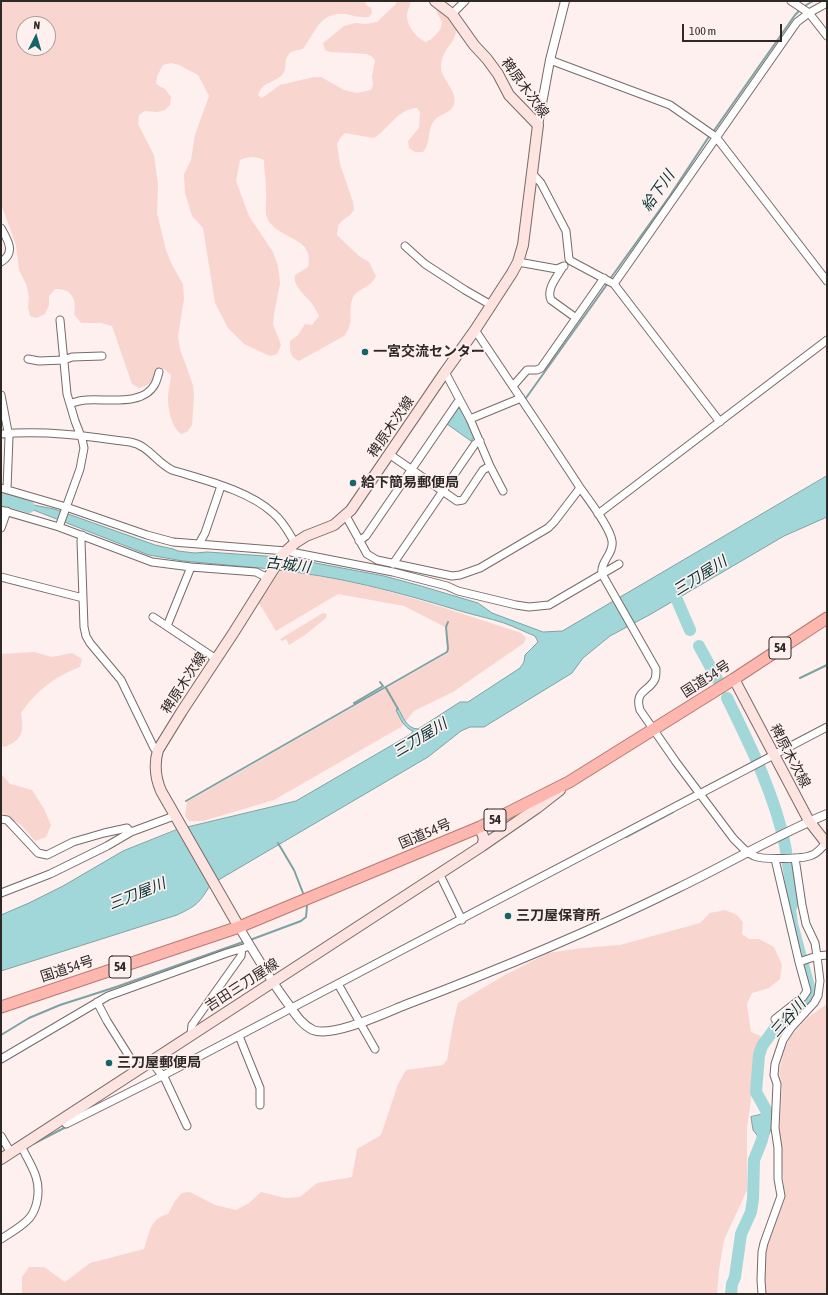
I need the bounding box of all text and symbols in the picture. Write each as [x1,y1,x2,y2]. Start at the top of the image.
north arrow [16,16,56,56]
scale bar [684,16,784,42]
text: N [33,19,41,31]
text: 100 m [689,24,716,38]
street label: 稗原木次線 [498,55,552,121]
water label: 給下川 [638,167,678,215]
place label: 一宮交流センター [373,344,485,360]
marker: 一宮交流センター [360,347,370,357]
street label: 稗原木次線 [364,393,418,461]
place label: 給下簡易郵便局 [361,475,459,491]
marker: 給下簡易郵便局 [348,478,358,488]
water label: 三刀屋川 [670,552,730,600]
water label: 古城川 [265,553,311,577]
road number: 54 [769,637,791,659]
street label: 稗原木次線 [158,649,210,717]
street label: 国道54号 [678,657,734,701]
water label: 三刀屋川 [390,715,450,761]
street label: 稗原木次線 [766,721,814,791]
road number: 54 [484,809,506,831]
street label: 国道54号 [396,815,454,853]
water label: 三刀屋川 [106,874,168,914]
place label: 三刀屋保育所 [516,908,600,924]
marker: 三刀屋保育所 [503,911,513,921]
street label: 国道54号 [38,952,96,986]
street label: 吉田三刀屋線 [202,955,282,1015]
road number: 54 [109,956,131,978]
water label: 三谷川 [766,995,810,1041]
place label: 三刀屋郵便局 [117,1055,201,1071]
marker: 三刀屋郵便局 [104,1058,114,1068]

